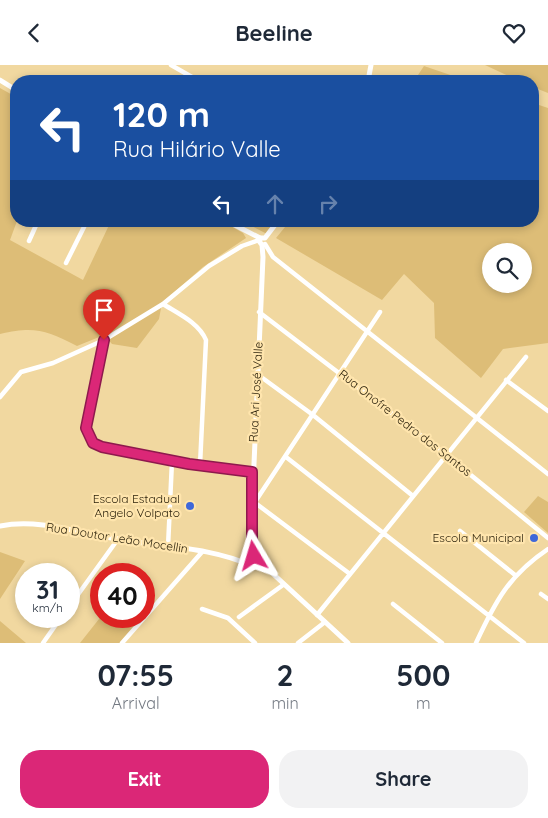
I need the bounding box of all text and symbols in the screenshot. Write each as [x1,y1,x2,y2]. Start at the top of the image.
icon: back [20,19,48,47]
text: Beeline [235,19,313,47]
icon: heart [500,19,528,47]
text: 120 m [113,92,210,136]
icon: left [30,95,95,160]
text: Rua Hilário Valle [113,135,281,163]
icon: left [208,190,236,218]
icon: ahead [261,190,289,218]
icon: right [314,190,342,218]
map controls [482,243,532,293]
button: search [482,243,532,293]
pin [83,289,125,340]
icon: arrive [90,296,118,324]
street label: Rua Ari José Valle [245,341,266,443]
street label: Rua Onofre Pedro dos Santos [336,366,475,479]
place label: Escola Estadual Angelo Volpato [93,491,180,520]
marker: Escola Estadual Angelo Volpato [184,500,196,512]
street label: Rua Doutor Leão Mocellin [45,519,189,556]
position arrow [227,529,279,581]
place label: Escola Municipal [432,530,524,545]
marker: Escola Municipal [528,532,540,544]
speed limit sign: 40 [90,563,155,628]
text: 31 [36,574,59,605]
text: km/h [32,600,63,615]
text: 07:55 [98,656,174,694]
text: 2 [277,656,294,694]
text: 500 [396,656,450,694]
text: Arrival [112,693,160,713]
text: min [272,693,299,713]
text: m [416,693,431,713]
button: Exit [20,750,269,808]
button: Share [279,750,528,808]

